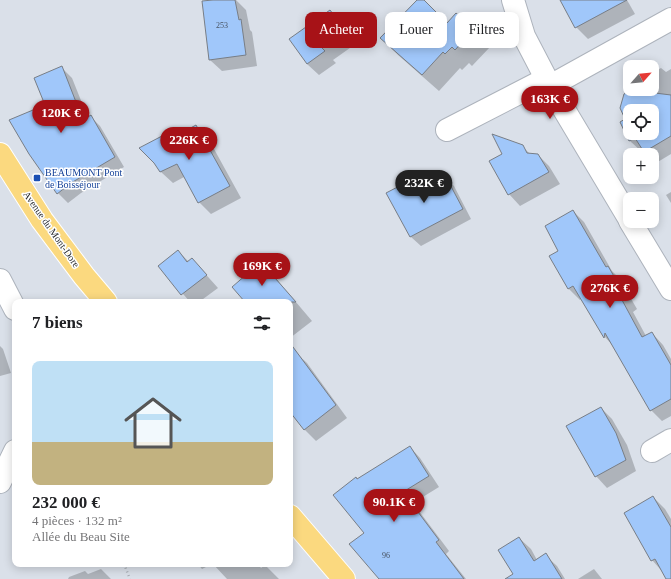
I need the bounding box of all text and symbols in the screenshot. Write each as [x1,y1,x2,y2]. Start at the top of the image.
chip: Acheter [305,12,377,48]
chip: Louer [385,12,447,48]
chip: Filtres [455,12,519,48]
house number: 253 [216,21,228,30]
north arrow [623,60,659,96]
map controls [623,60,659,228]
pin: 163K € [517,86,583,120]
text: 163K € [530,91,570,106]
pin: 120K € [28,100,94,134]
button: locate [623,104,659,140]
text: 120K € [41,105,81,120]
pin: 226K € [156,127,222,161]
text: 226K € [169,132,209,147]
button: + [623,148,659,184]
place label: BEAUMONT Pont de Boisséjour [45,167,123,190]
pin: 232K € [391,170,457,204]
marker: BEAUMONT Pont de Boisséjour [32,173,42,183]
text: 232K € [404,175,444,190]
street label: Avenue du Mont-Dore [21,189,82,270]
button: − [623,192,659,228]
pin: 169K € [229,253,295,287]
text: 169K € [242,258,282,273]
pin: 276K € [577,275,643,309]
text: 276K € [590,280,630,295]
icon: filters [251,312,273,334]
text: 7 biens [32,313,83,332]
icon: home [117,387,189,459]
pin: 90.1K € [357,489,431,523]
text: 232 000 € [32,493,100,512]
text: 90.1K € [373,494,415,509]
text: 4 pièces · 132 m² [32,513,122,528]
text: Allée du Beau Site [32,529,130,544]
house number: 96 [382,551,390,560]

